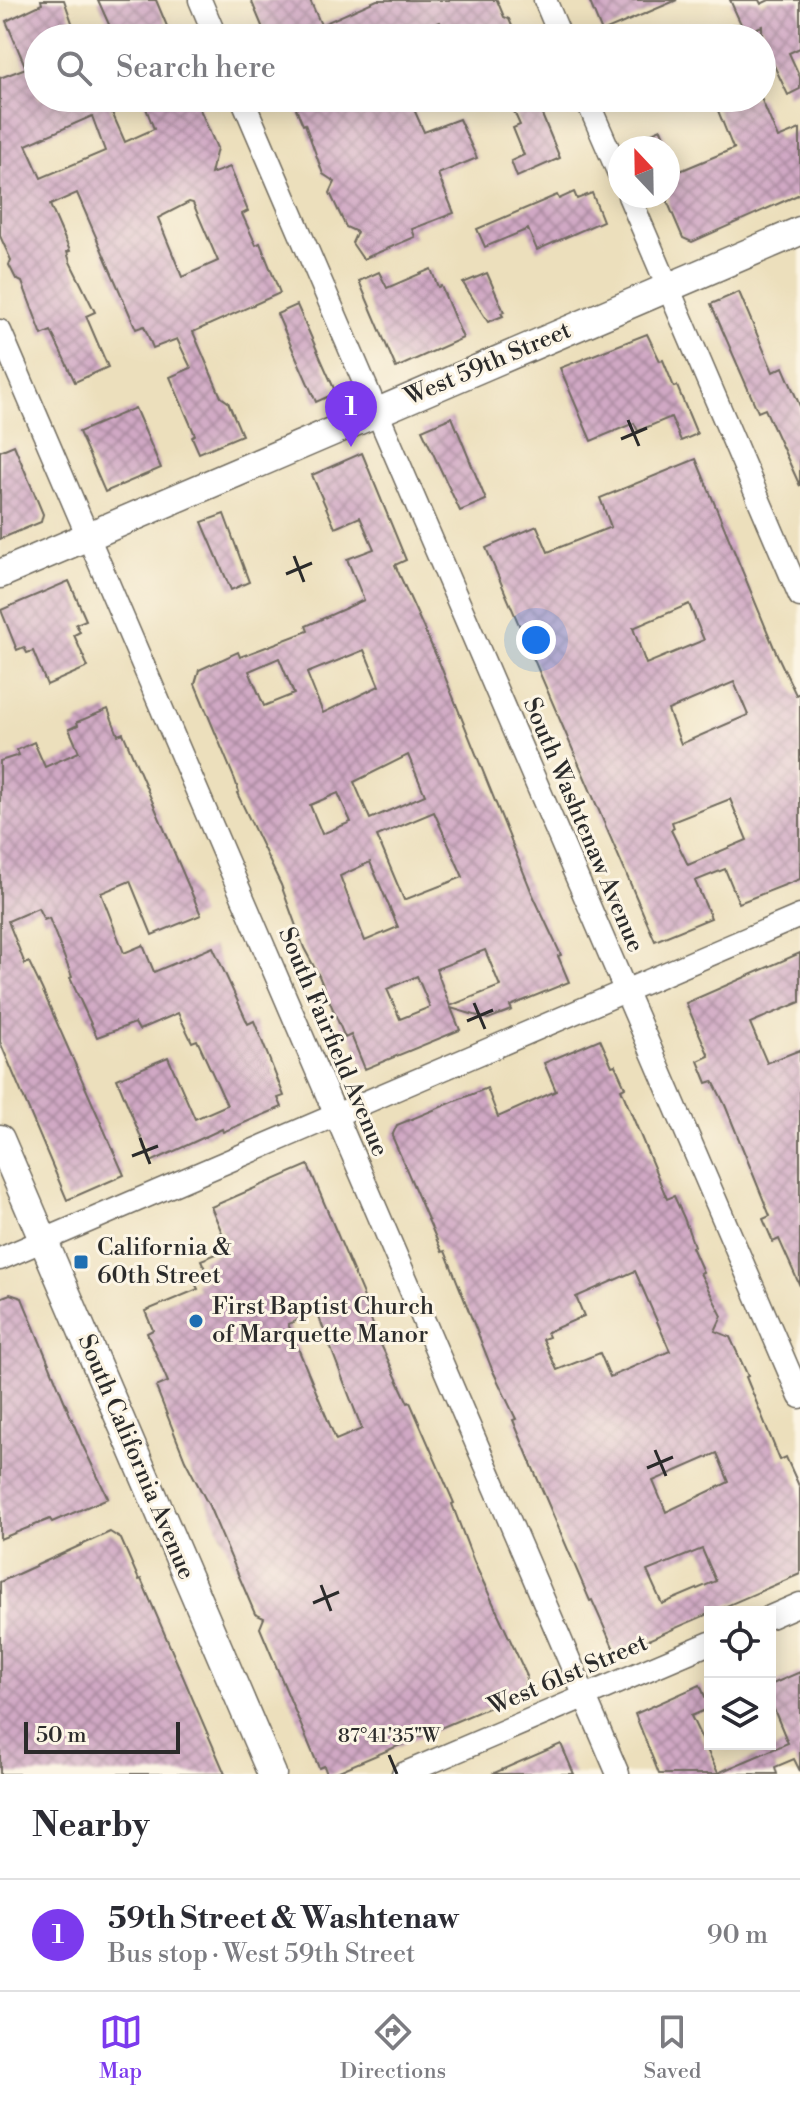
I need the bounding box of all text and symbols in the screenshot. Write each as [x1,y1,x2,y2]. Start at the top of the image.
search box [24,24,776,112]
icon: search [52,46,96,90]
text: Search here [116,49,276,87]
north arrow [608,136,680,208]
street label: West 59th Street [400,315,576,413]
pin: 1 [325,381,377,447]
your location [516,620,556,660]
street label: South Washtenaw Avenue [516,693,650,957]
street label: South Fairfield Avenue [271,923,395,1161]
place label: California & 60th Street [97,1233,232,1291]
marker: California & 60th Street [72,1253,90,1271]
place label: First Baptist Church of Marquette Manor [212,1292,434,1350]
marker: First Baptist Church of Marquette Manor [187,1312,205,1330]
street label: South California Avenue [71,1330,201,1584]
map controls [704,1606,776,1750]
button: locate [704,1606,776,1678]
street label: West 61st Street [483,1628,653,1722]
button: layers [704,1678,776,1750]
scale bar [24,1718,180,1754]
text: 50 m [36,1722,87,1749]
text: 87°41'35"W [338,1724,441,1749]
text: Nearby [32,1805,150,1847]
text: 59th Street & Washtenaw [108,1900,459,1938]
text: 1 [52,1919,64,1951]
text: 90 m [707,1919,768,1951]
text: Bus stop · West 59th Street [108,1938,415,1970]
tab: Map [99,2010,143,2085]
tab: Directions [340,2010,446,2085]
tab: Saved [644,2010,701,2085]

